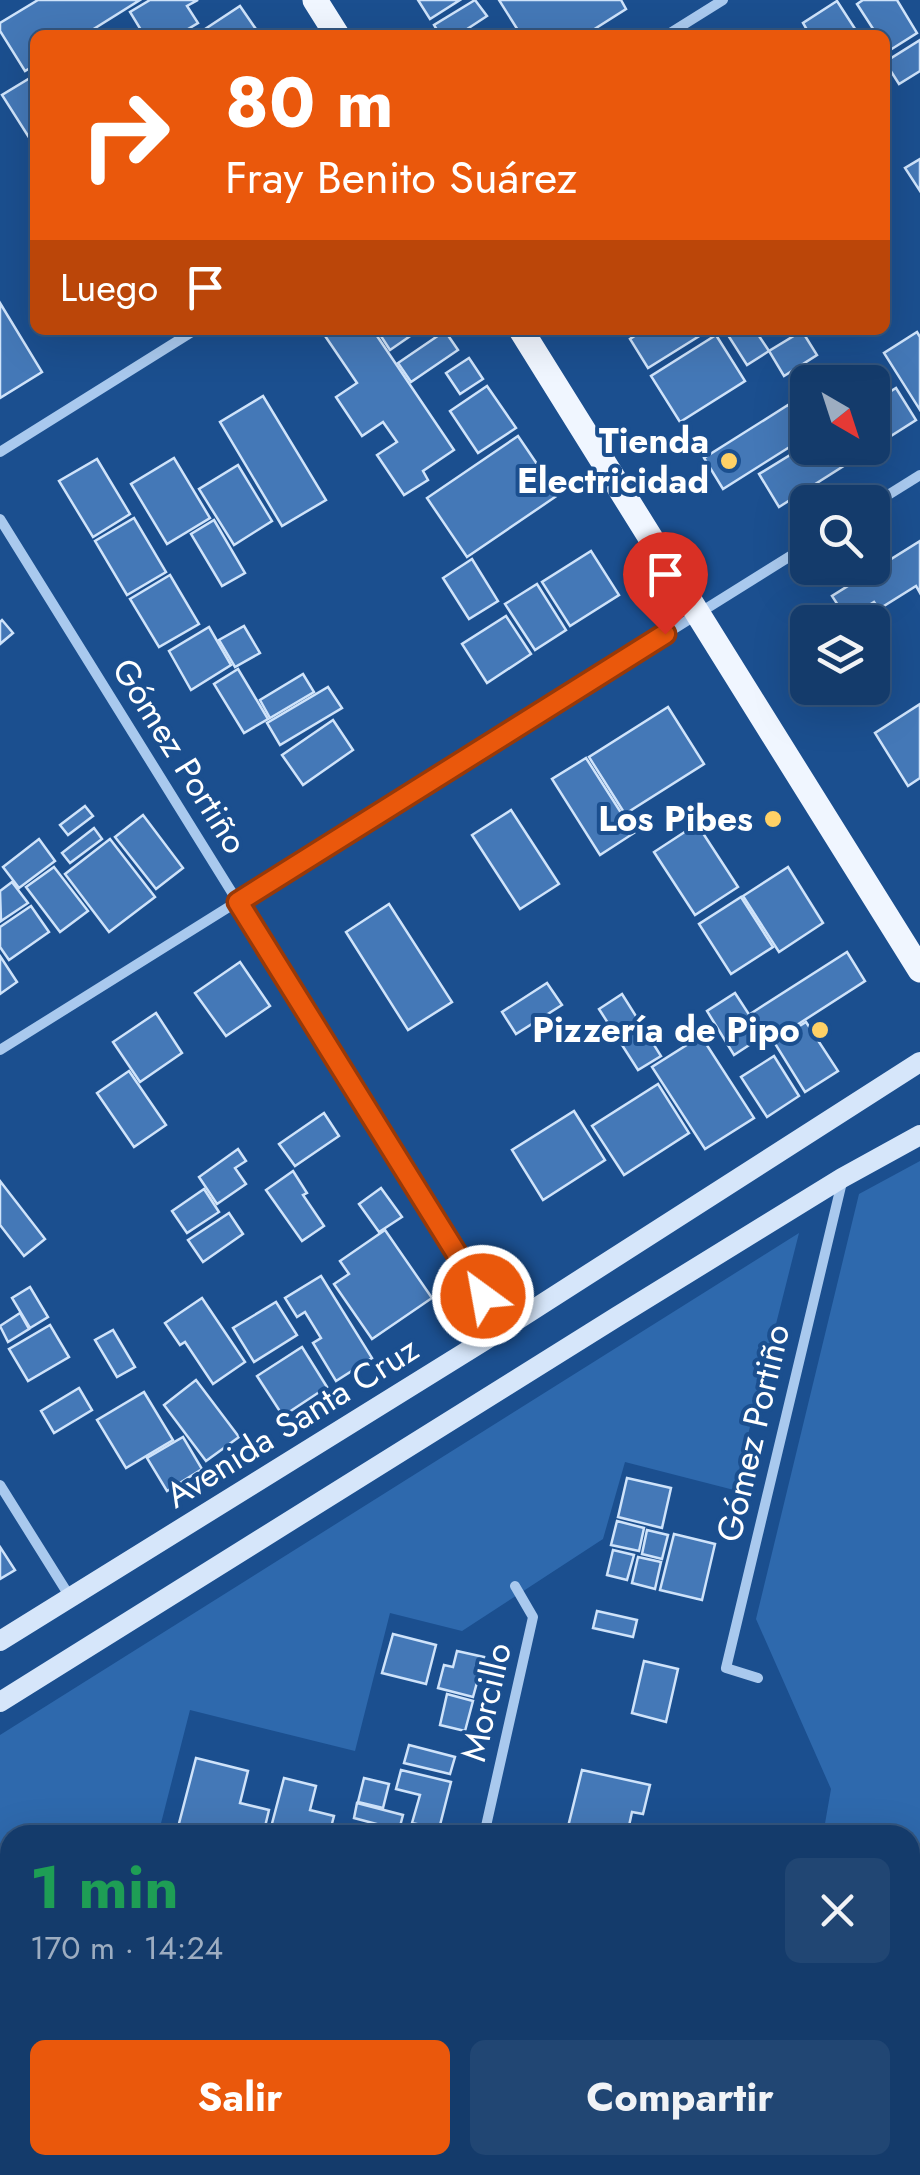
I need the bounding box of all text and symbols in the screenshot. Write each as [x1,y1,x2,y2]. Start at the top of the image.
text: 80 m [225,52,394,153]
icon: right [60,70,190,200]
text: Fray Benito Suárez [225,145,577,210]
text: Luego [60,260,158,315]
icon: arrive [178,260,233,315]
north arrow [790,365,890,465]
map controls [790,365,890,705]
place label: Tienda Electricidad [517,416,709,506]
marker: Tienda Electricidad [718,450,740,472]
button: search [790,485,890,585]
pin [623,532,708,635]
icon: arrive [638,547,693,602]
button: layers [790,605,890,705]
street label: Gómez Portiño [100,649,260,863]
place label: Los Pibes [598,794,753,844]
marker: Los Pibes [762,808,784,830]
place label: Pizzería de Pipo [532,1005,800,1055]
marker: Pizzería de Pipo [809,1019,831,1041]
position arrow [431,1244,535,1348]
street label: Gómez Portiño [704,1319,802,1547]
street label: Avenida Santa Cruz [156,1324,428,1520]
street label: Morcillo [448,1638,524,1766]
text: 1 min [30,1844,179,1931]
button: close [785,1858,890,1963]
text: 170 m · 14:24 [30,1925,223,1971]
button: Salir [30,2040,450,2155]
button: Compartir [470,2040,890,2155]

